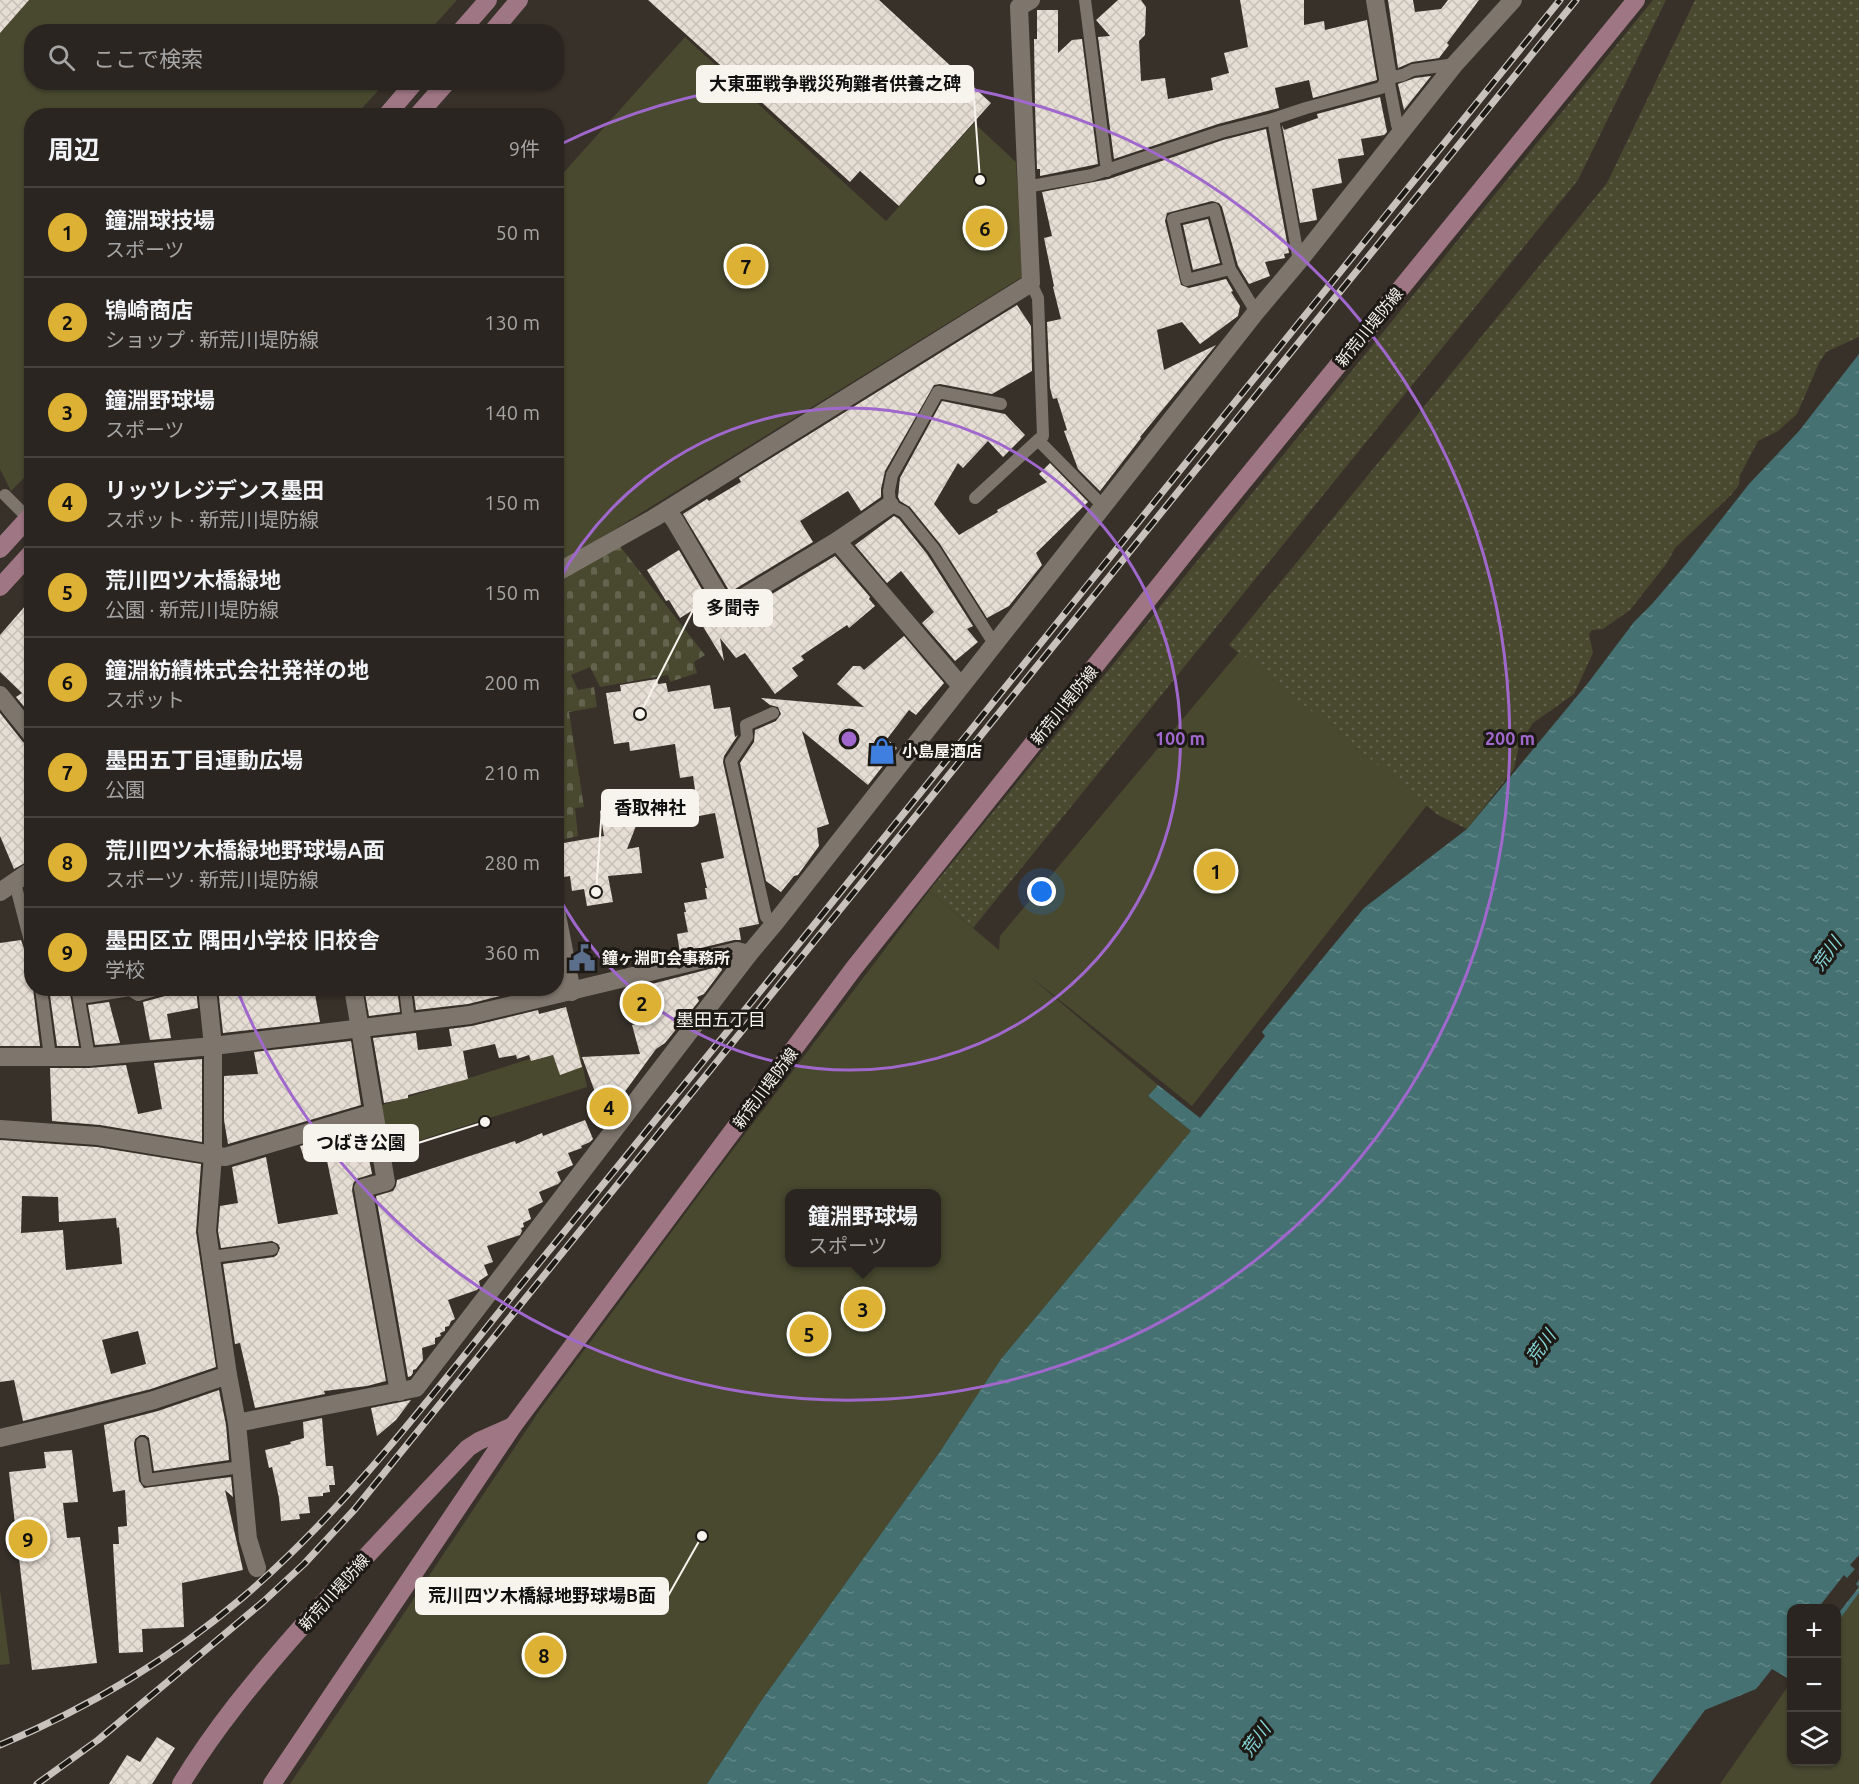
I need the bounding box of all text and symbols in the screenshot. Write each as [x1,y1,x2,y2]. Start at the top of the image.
search box [24,24,564,90]
icon: search [45,41,78,74]
text: ここで検索 [93,46,203,71]
callout: 大東亜戦争戦災殉難者供養之碑 [697,66,973,102]
text: 大東亜戦争戦災殉難者供養之碑 [709,73,961,93]
text: 周辺 [48,135,100,164]
text: 9件 [509,137,540,160]
pin: 6 [966,206,1004,250]
text: 鐘淵球技場 [105,207,215,232]
text: 1 [62,221,73,244]
text: 50 m [496,221,540,244]
text: スポーツ [105,238,185,261]
pin: 7 [726,244,766,288]
street label: 新荒川堤防線 [1332,284,1406,370]
text: 鴇崎商店 [105,297,193,322]
text: 2 [62,311,73,334]
text: 130 m [484,311,540,334]
text: ショップ · 新荒川堤防線 [105,328,319,351]
text: 鐘淵野球場 [105,387,215,412]
text: 3 [62,401,73,424]
text: 140 m [484,401,540,424]
text: スポーツ [105,418,185,441]
text: リッツレジデンス墨田 [105,477,325,502]
text: 4 [62,491,73,514]
text: 150 m [484,491,540,514]
text: スポット · 新荒川堤防線 [105,508,319,531]
text: 荒川四ツ木橋緑地 [105,567,281,592]
text: 5 [62,581,73,604]
text: 150 m [484,581,540,604]
callout: 多聞寺 [694,590,772,626]
text: 多聞寺 [706,597,760,617]
text: 公園 · 新荒川堤防線 [105,598,279,621]
text: 鐘淵紡績株式会社発祥の地 [105,657,369,682]
street label: 新荒川堤防線 [1027,662,1101,748]
text: 6 [62,671,73,694]
text: 200 m [484,671,540,694]
text: スポット [105,688,185,711]
text: 100 m [1155,728,1205,748]
text: 200 m [1485,728,1535,748]
centre of rings [839,729,859,749]
shop icon: 小島屋酒店 [867,736,897,766]
place label: 小島屋酒店 [902,742,982,760]
text: 墨田五丁目運動広場 [105,747,303,772]
text: 7 [62,761,73,784]
text: 210 m [484,761,540,784]
text: 公園 [105,778,145,801]
callout: 香取神社 [602,790,698,826]
text: 香取神社 [614,797,686,817]
text: 荒川四ツ木橋緑地野球場A面 [105,837,384,862]
pin: 1 [1196,848,1236,894]
text: 8 [62,851,73,874]
text: 280 m [484,851,540,874]
text: スポーツ · 新荒川堤防線 [105,868,319,891]
your location [1027,877,1056,906]
text: 墨田区立 隅田小学校 旧校舎 [105,927,379,952]
water label: 荒川 [1808,931,1846,974]
text: 9 [62,941,73,964]
text: 360 m [484,941,540,964]
public building icon: 鐘ヶ淵町会事務所 [567,943,597,973]
place label: 鐘ヶ淵町会事務所 [602,949,730,967]
text: 学校 [105,958,145,981]
pin: 2 [622,980,662,1026]
district label: 墨田五丁目 [676,1009,766,1029]
street label: 新荒川堤防線 [729,1044,801,1132]
pin: 4 [590,1084,628,1130]
callout: つばき公園 [304,1125,418,1161]
text: つばき公園 [316,1132,406,1152]
popup [785,1189,941,1267]
text: 鐘淵野球場 [808,1203,918,1228]
text: スポーツ [808,1234,888,1257]
pin: 3 [844,1286,882,1332]
pin: 5 [790,1312,828,1356]
water label: 荒川 [1522,1324,1560,1367]
pin: 9 [9,1516,48,1562]
street label: 新荒川堤防線 [295,1550,373,1634]
callout: 荒川四ツ木橋緑地野球場B面 [416,1578,668,1614]
text: 荒川四ツ木橋緑地野球場B面 [428,1585,656,1605]
map controls [1787,1604,1841,1766]
button: + [1787,1604,1841,1658]
pin: 8 [524,1632,564,1678]
button: − [1787,1658,1841,1712]
button: layers [1787,1712,1841,1766]
water label: 荒川 [1237,1717,1275,1760]

